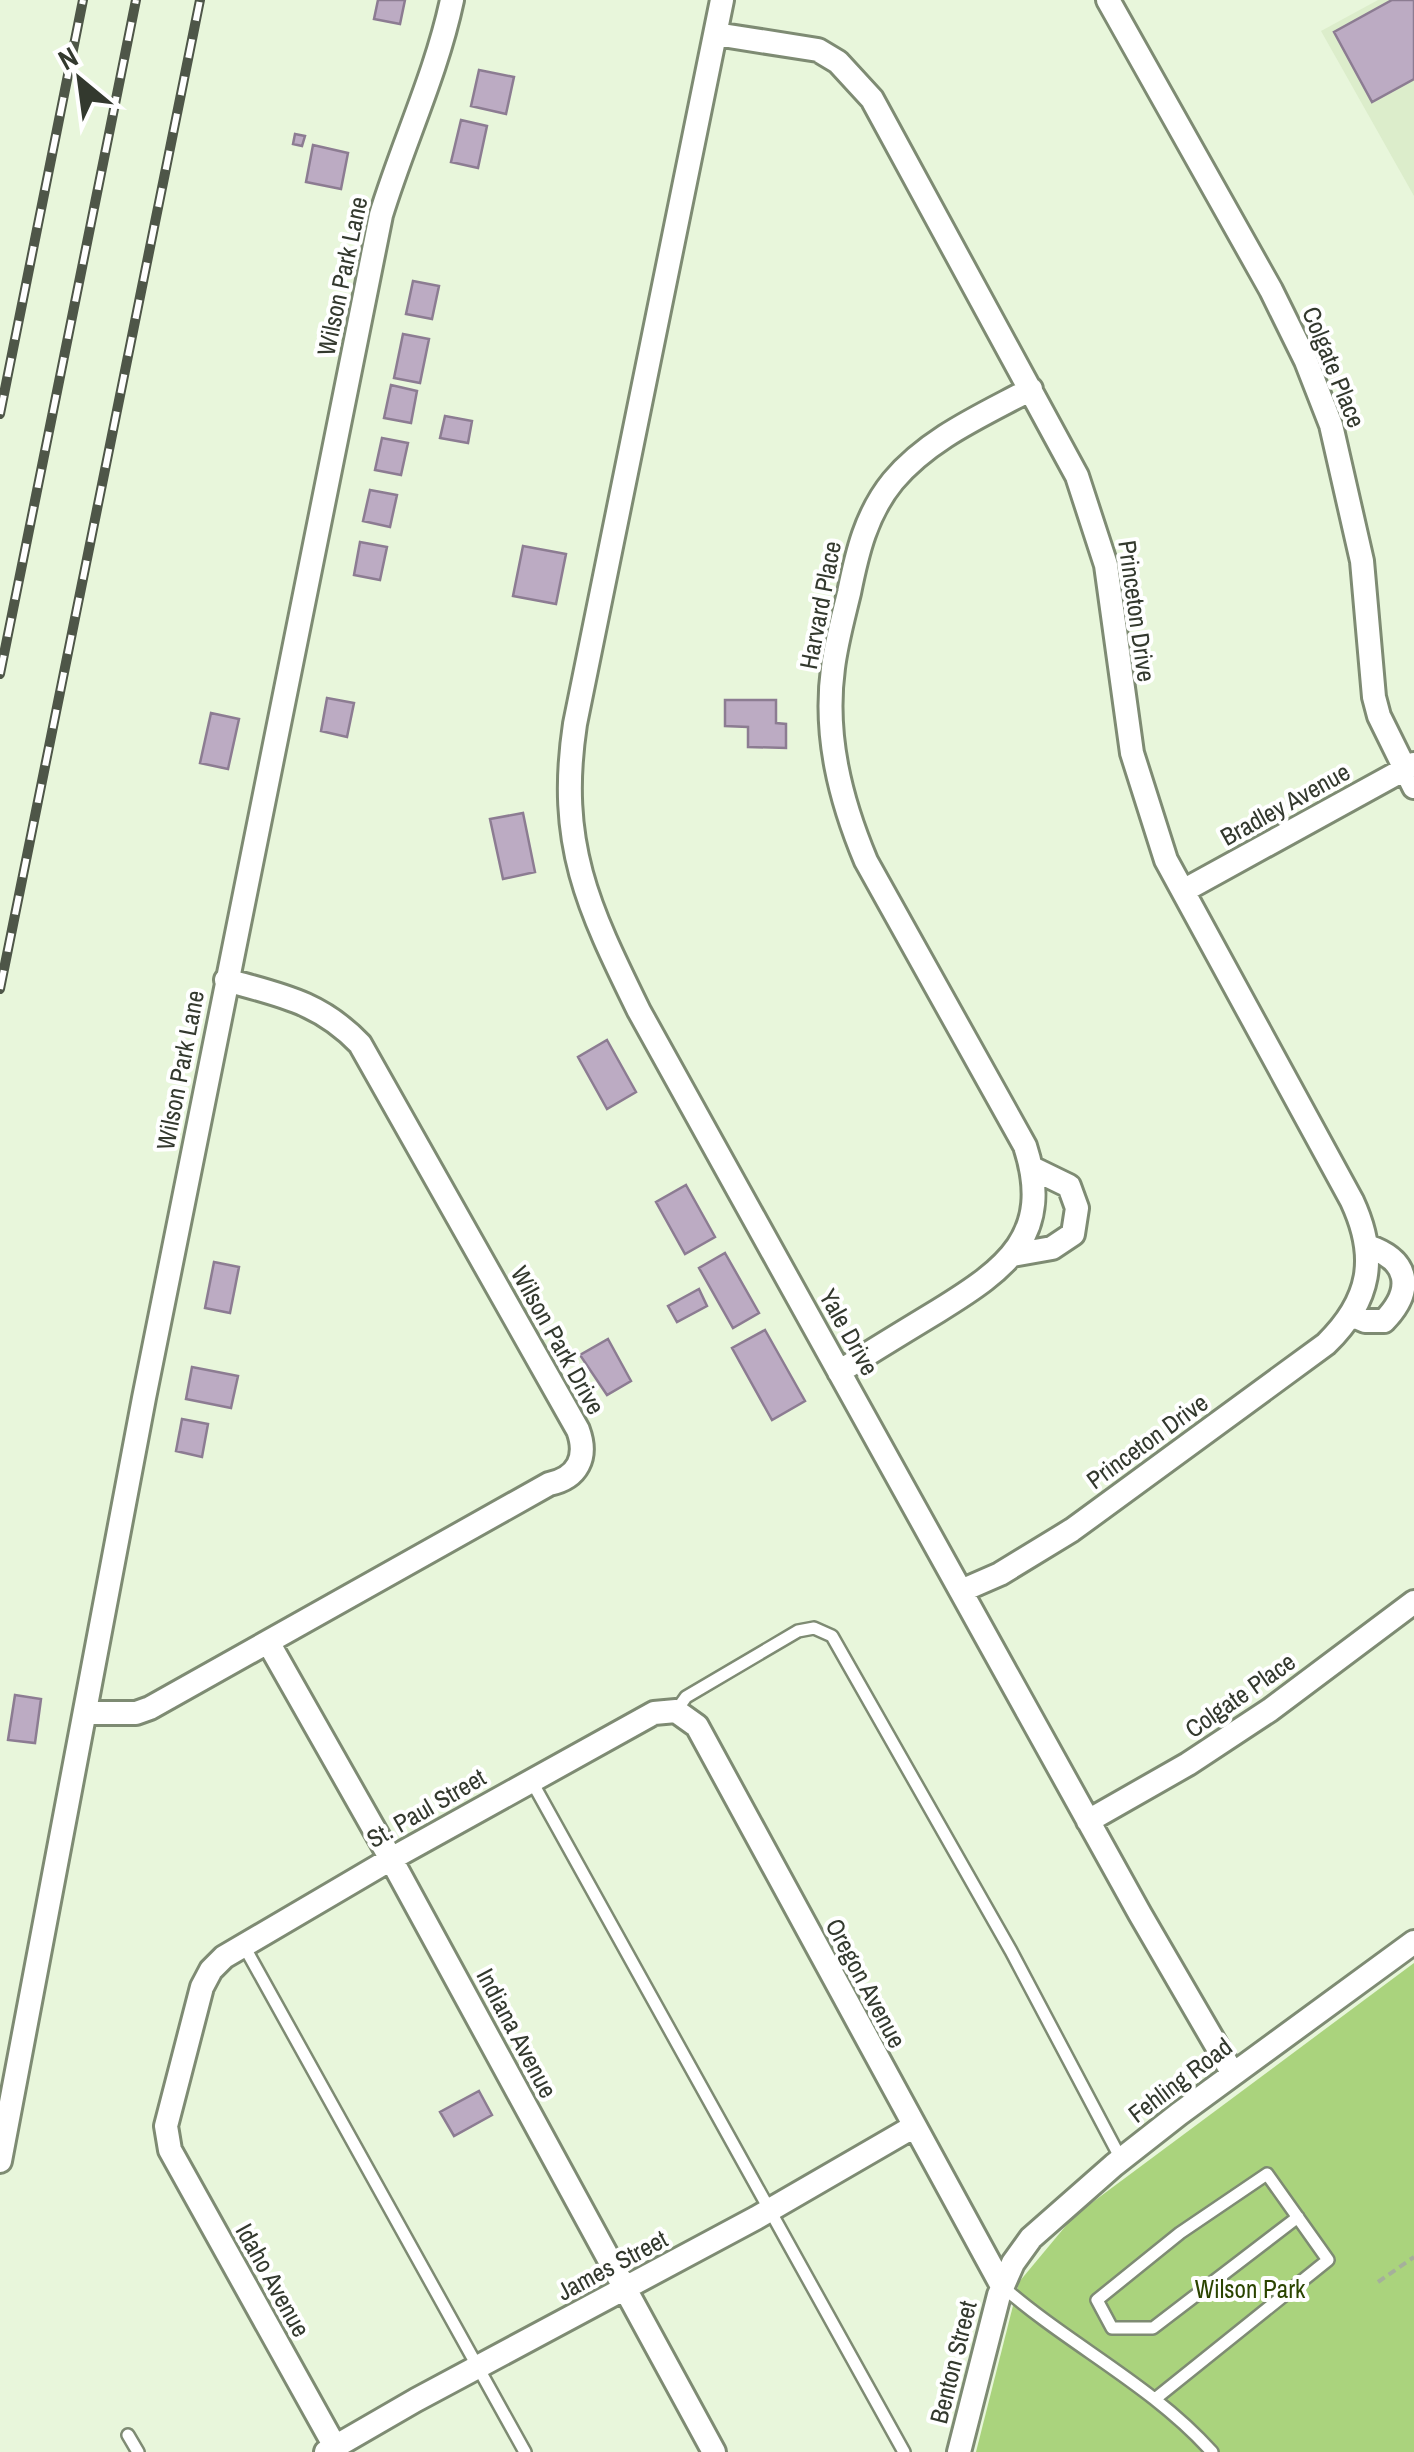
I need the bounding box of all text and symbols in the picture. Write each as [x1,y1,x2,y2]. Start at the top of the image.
north arrow [30,30,130,130]
text: N [51,37,84,79]
street label: Wilson Park Lane [309,193,375,359]
street label: Colgate Place [1294,301,1374,433]
street label: Harvard Place [791,538,849,672]
street label: Princeton Drive [1110,538,1164,684]
street label: Bradley Avenue [1214,754,1356,854]
street label: Wilson Park Lane [148,987,212,1153]
street label: Wilson Park Drive [503,1260,613,1420]
street label: Yale Drive [811,1283,887,1381]
street label: Princeton Drive [1079,1385,1215,1497]
street label: Colgate Place [1178,1644,1302,1746]
street label: St. Paul Street [360,1760,492,1856]
street label: Oregon Avenue [818,1912,914,2054]
street label: Indiana Avenue [469,1962,565,2104]
street label: Fehling Road [1121,2030,1239,2130]
street label: Idaho Avenue [228,2217,318,2343]
street label: James Street [551,2222,674,2308]
park label: Wilson Park [1195,2272,1306,2306]
street label: Benton Street [921,2297,985,2427]

